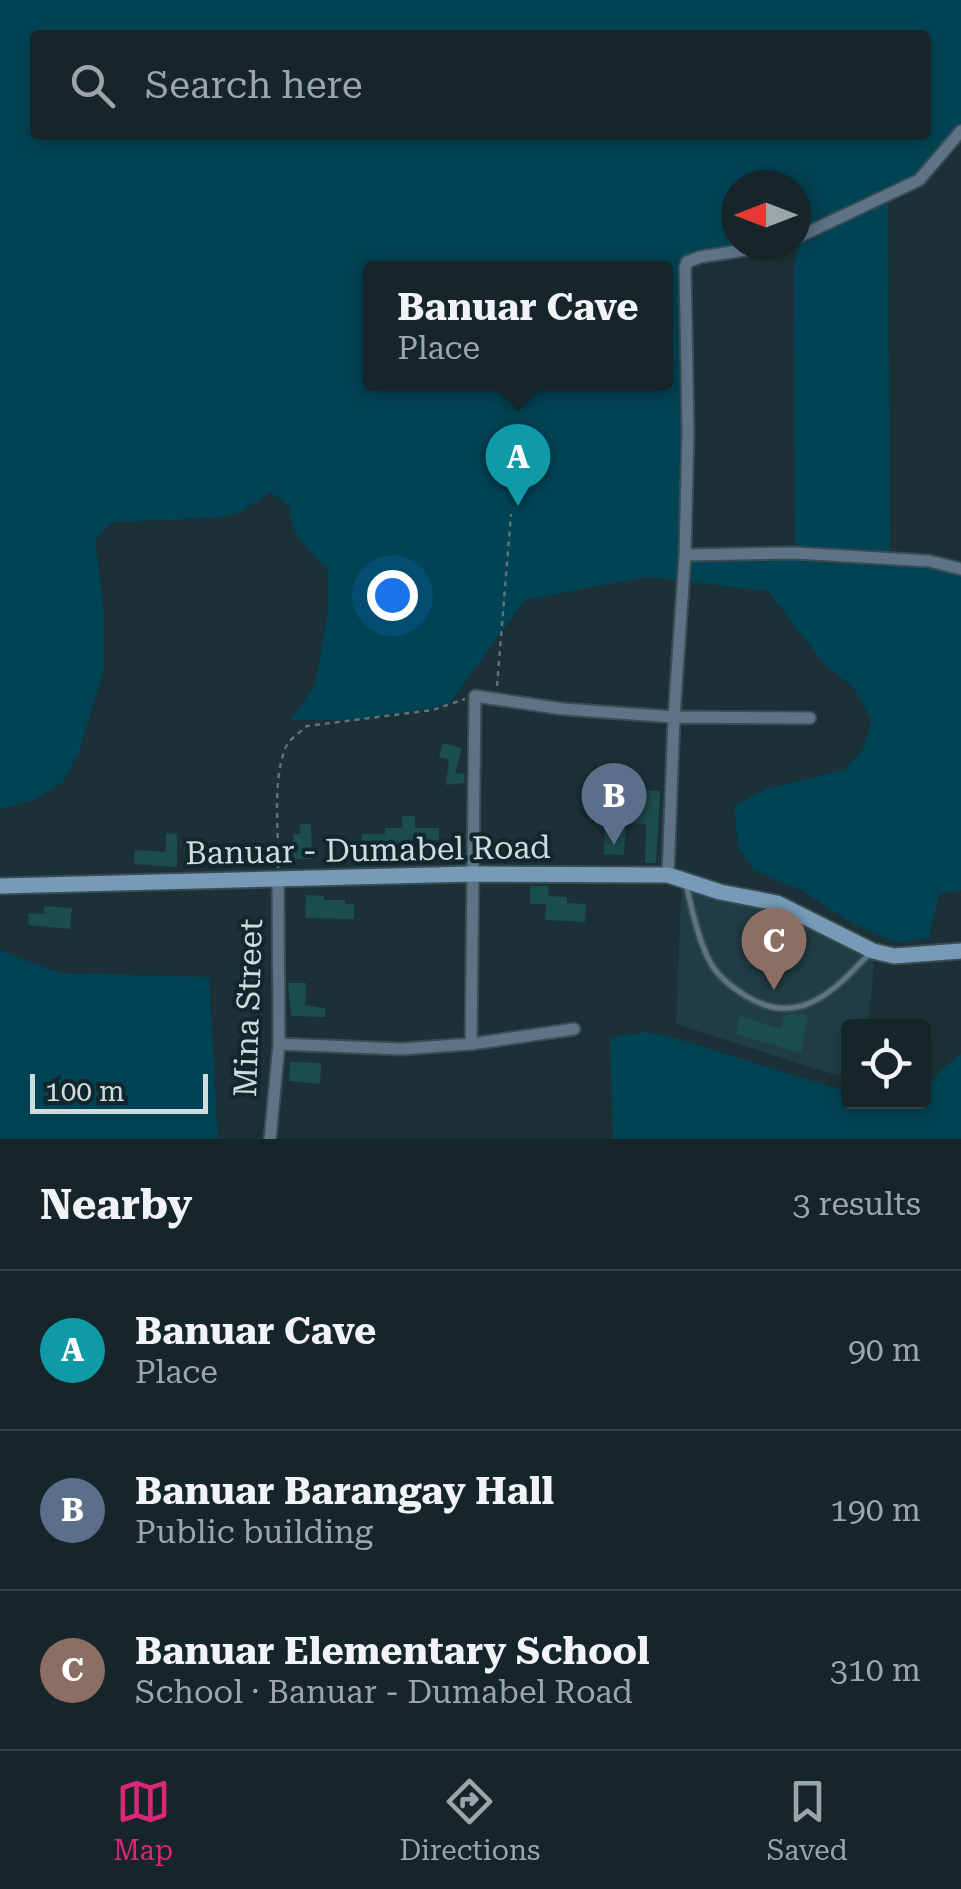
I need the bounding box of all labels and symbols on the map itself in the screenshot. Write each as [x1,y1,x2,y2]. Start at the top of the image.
north arrow [721,170,811,260]
pin: A [486,424,550,506]
your location [367,570,418,621]
pin: B [582,762,646,845]
street label: Banuar - Dumabel Road [185,828,551,872]
pin: C [742,908,806,990]
street label: Mina Street [226,918,270,1098]
scale bar [30,1069,208,1114]

